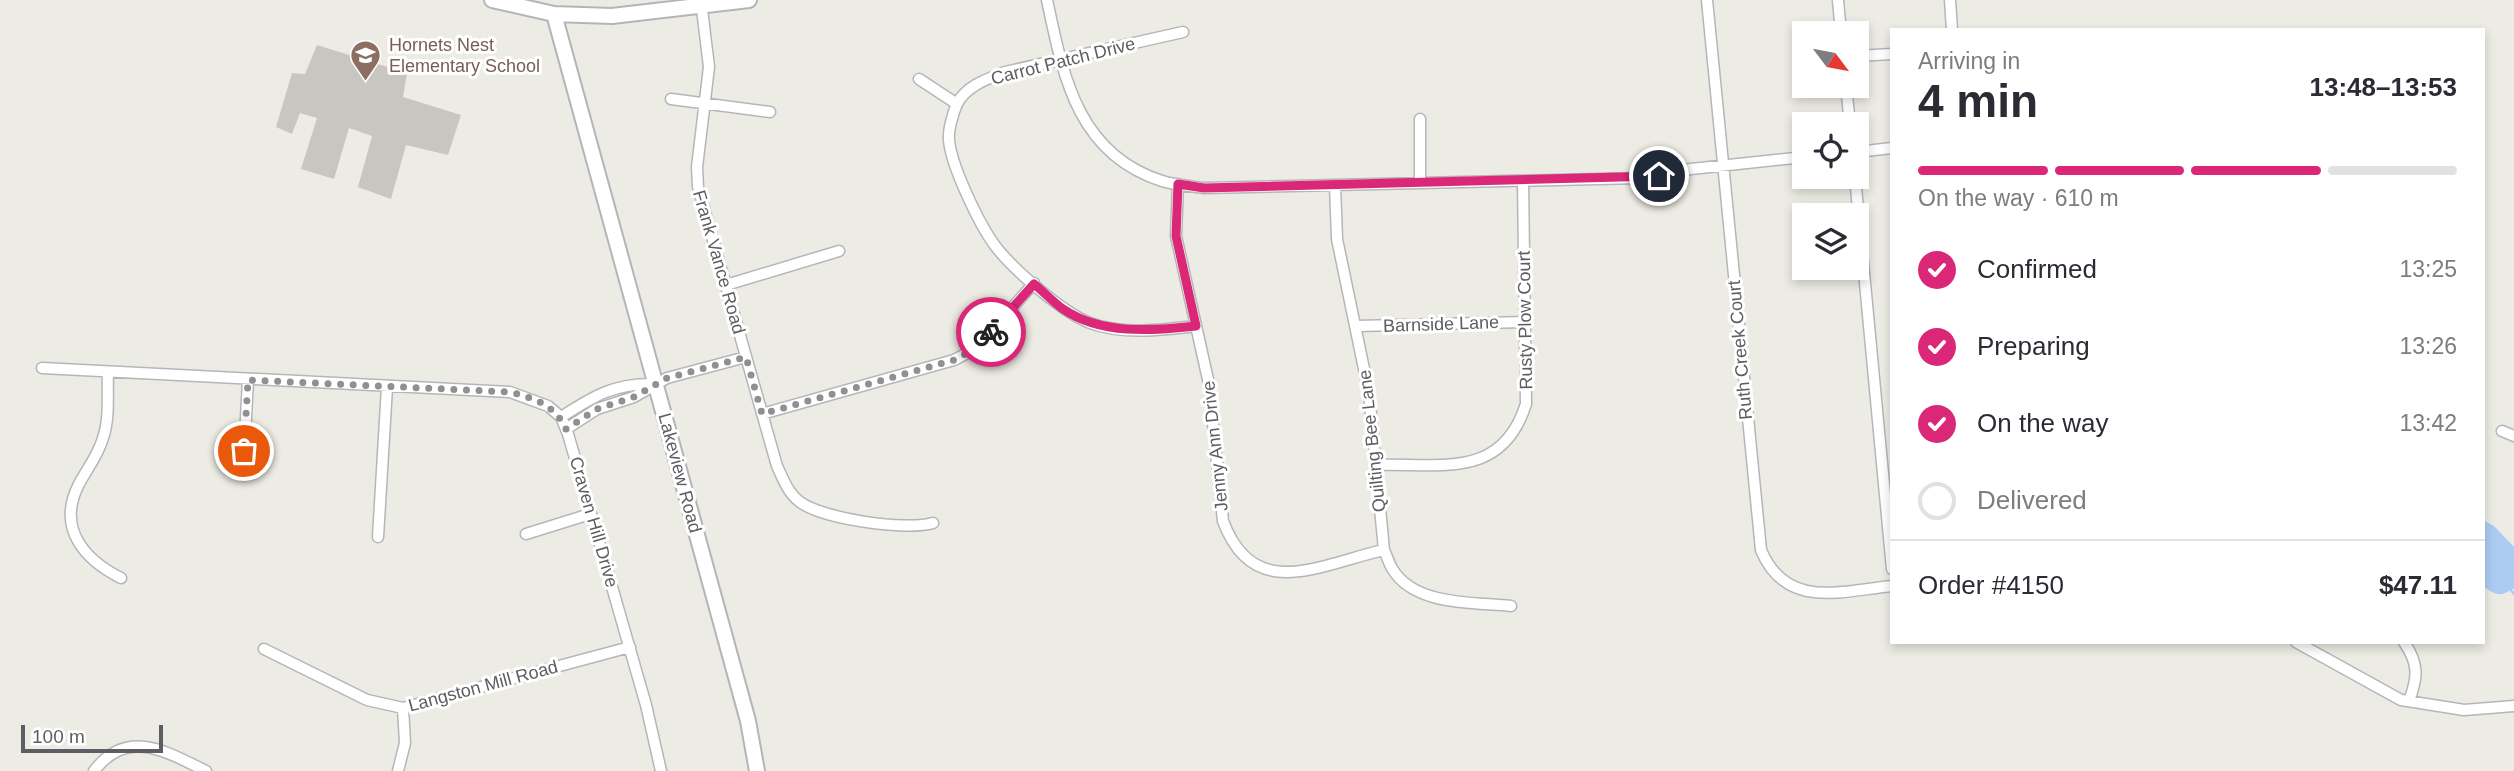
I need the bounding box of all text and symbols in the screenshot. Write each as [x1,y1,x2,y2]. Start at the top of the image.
north arrow [1792,21,1869,98]
map controls [1792,21,1869,280]
street label: Carrot Patch Drive [989,33,1137,89]
place label: Hornets Nest Elementary School [389,35,540,76]
school or university icon: Hornets Nest Elementary School [349,38,383,82]
text: Arriving in [1918,48,2020,74]
text: 13:48–13:53 [2310,72,2457,102]
text: 4 min [1918,75,2038,127]
button: locate [1792,112,1869,189]
pin [1629,146,1689,206]
icon: home [1640,157,1678,195]
text: On the way · 610 m [1918,185,2119,211]
street label: Frank Vance Road [689,188,749,336]
button: layers [1792,203,1869,280]
street label: Rusty Plow Court [1514,250,1536,390]
icon: check [1918,251,1956,289]
text: Confirmed [1977,254,2097,284]
text: 13:25 [2399,256,2457,282]
street label: Ruth Creek Court [1724,279,1756,421]
courier [956,297,1026,367]
street label: Barnside Lane [1383,312,1499,336]
icon: bike [972,313,1010,351]
icon: check [1918,328,1956,366]
text: Preparing [1977,331,2090,361]
text: 13:26 [2399,333,2457,359]
street label: Quilting Bee Lane [1355,369,1389,513]
street label: Jenny Ann Drive [1198,380,1232,512]
icon: check [1918,405,1956,443]
text: On the way [1977,408,2109,438]
text: 13:42 [2399,410,2457,436]
street label: Lakeview Road [654,411,706,535]
pin [214,421,274,481]
icon: bag [225,432,263,470]
street label: Craven Hill Drive [566,454,622,590]
text: Delivered [1977,485,2087,515]
text: Order #4150 [1918,570,2064,600]
text: $47.11 [2379,570,2457,600]
street label: Langston Mill Road [406,656,560,716]
scale bar [21,722,163,754]
text: 100 m [32,726,85,747]

